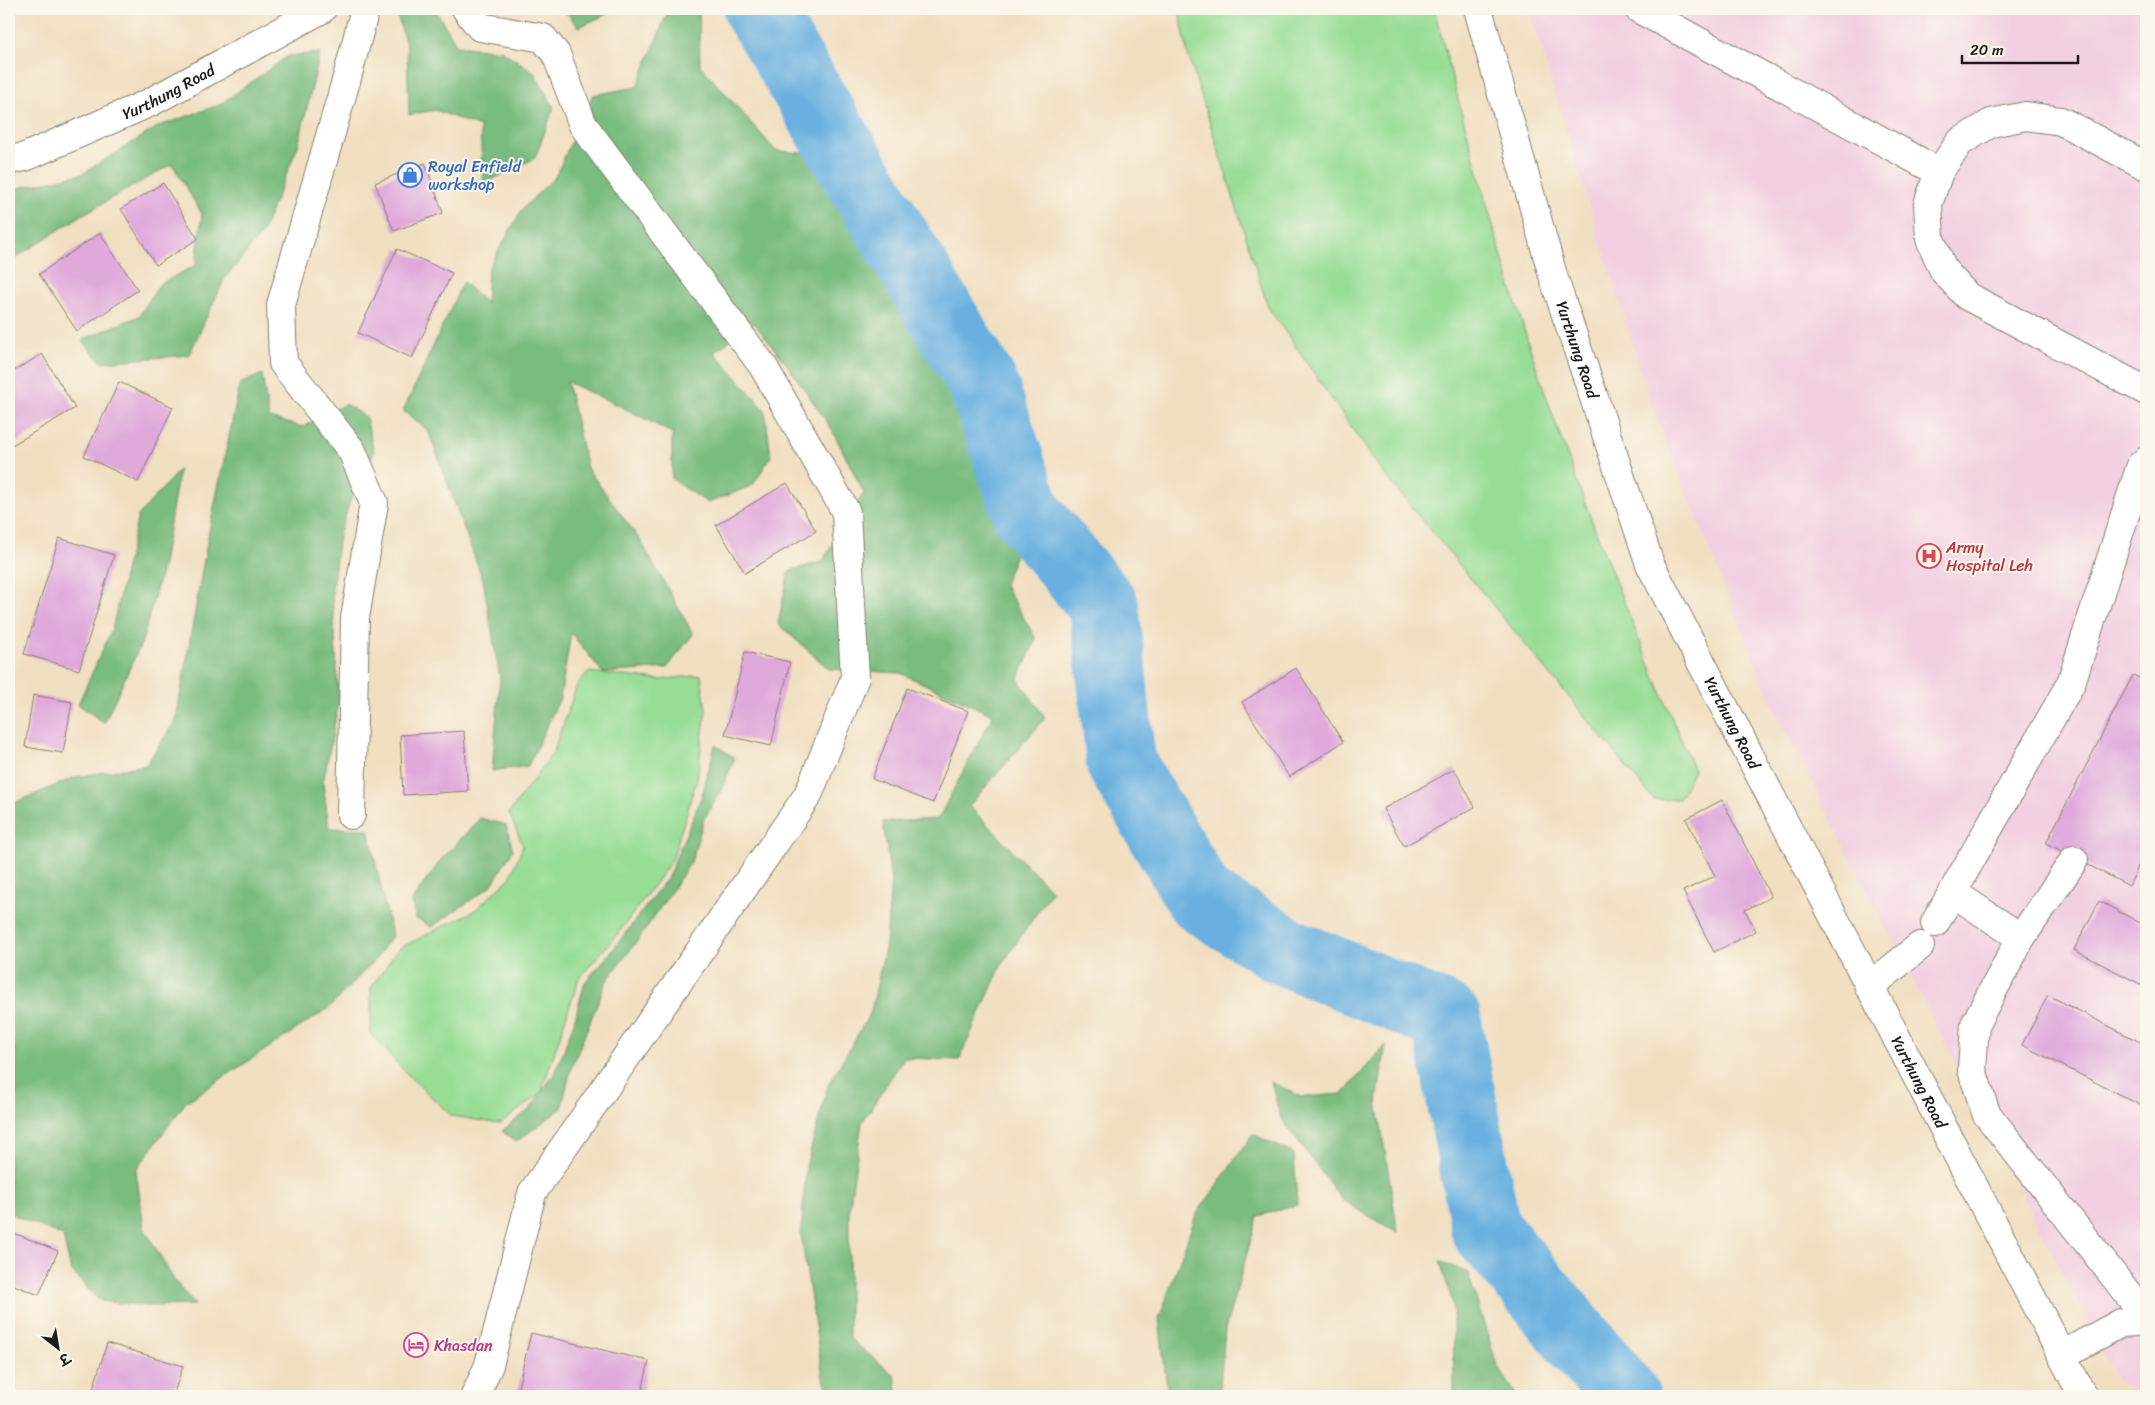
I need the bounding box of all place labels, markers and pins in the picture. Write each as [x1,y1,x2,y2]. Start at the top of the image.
place label: Royal Enfield workshop [428,152,523,199]
shop icon: Royal Enfield workshop [397,162,423,188]
place label: Army Hospital Leh [1945,533,2033,580]
hospital icon: Army Hospital Leh [1916,543,1942,569]
place label: Khasdan [434,1331,493,1360]
hotel icon: Khasdan [403,1332,429,1358]

